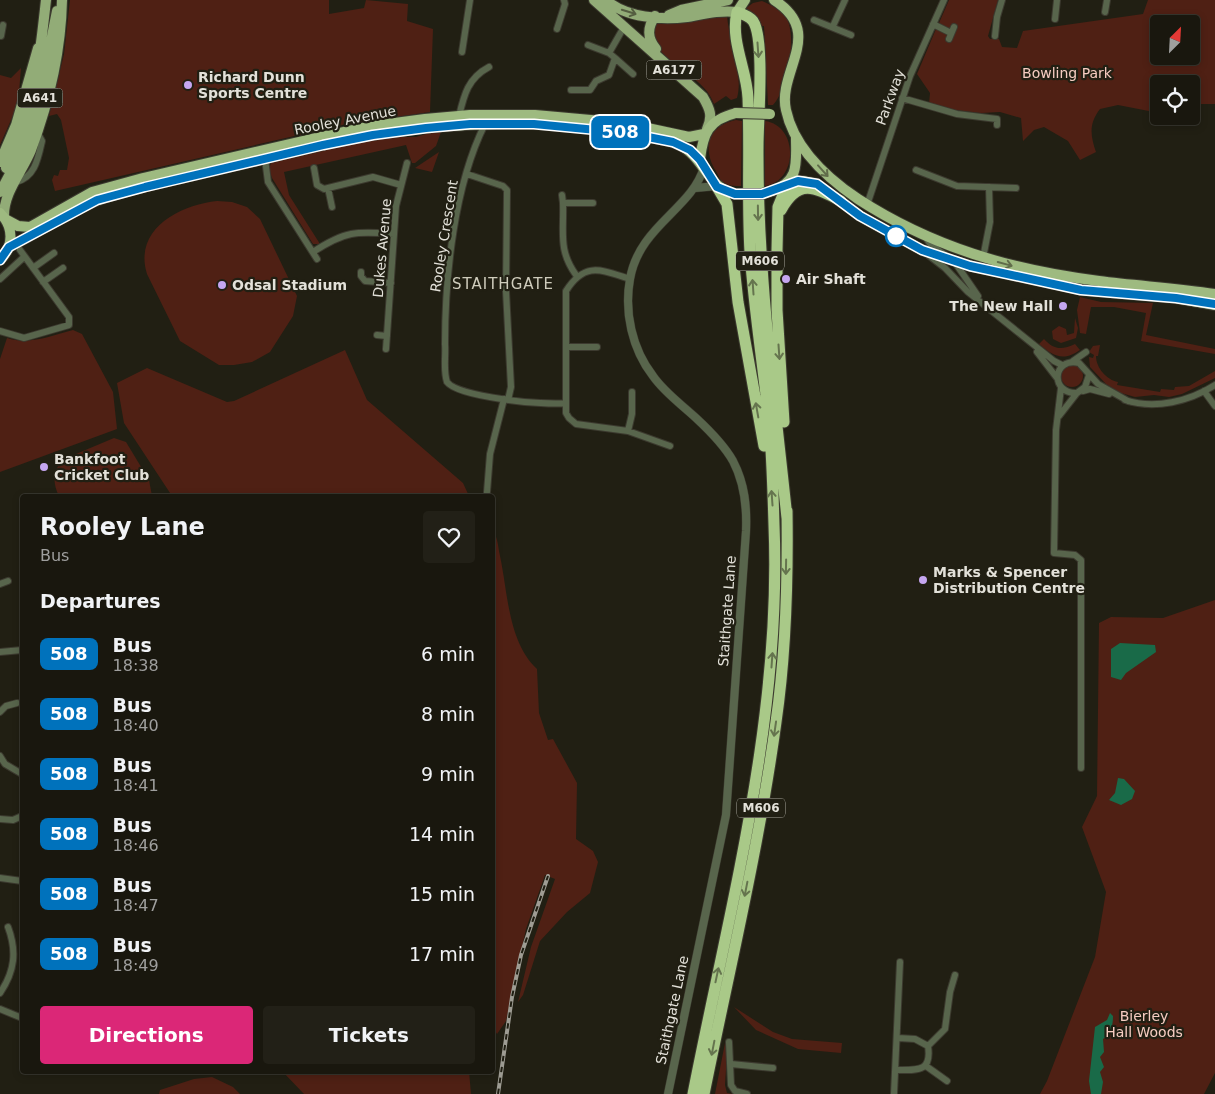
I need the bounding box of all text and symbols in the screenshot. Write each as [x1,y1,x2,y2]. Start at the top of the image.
one-way arrow [621,7,637,17]
north arrow [1150,15,1200,65]
map controls [1150,15,1200,125]
one-way arrow [754,42,763,58]
road number: A6177 [646,60,702,80]
park label: Bowling Park [1022,65,1113,81]
street label: Parkway [872,67,908,127]
place label: Richard Dunn Sports Centre [198,69,307,101]
button: locate [1150,75,1200,125]
marker: Richard Dunn Sports Centre [182,79,194,91]
road number: A641 [18,89,62,108]
street label: Rooley Avenue [293,102,397,138]
line badge: 508 [591,116,649,148]
text: 508 [601,121,639,142]
one-way arrow [817,165,829,178]
street label: Rooley Crescent [427,178,461,293]
street label: Dukes Avenue [370,198,394,298]
one-way arrow [753,204,763,220]
unlabelled marker [885,225,907,247]
road number: M606 [736,252,784,270]
one-way arrow [997,259,1013,269]
place label: Air Shaft [796,271,866,287]
marker: Air Shaft [780,273,792,285]
district label: STAITHGATE [452,275,554,293]
place label: Odsal Stadium [232,277,347,293]
marker: Odsal Stadium [216,279,228,291]
one-way arrow [748,280,757,296]
place label: The New Hall [949,298,1053,314]
marker: The New Hall [1057,300,1069,312]
one-way arrow [774,344,784,360]
one-way arrow [752,402,762,418]
place label: Bankfoot Cricket Club [54,451,149,483]
marker: Bankfoot Cricket Club [38,461,50,473]
one-way arrow [768,490,777,506]
button: heart [423,511,475,563]
text: Rooley Lane [40,513,205,541]
text: Bus [40,546,69,565]
street label: Staithgate Lane [715,555,739,667]
one-way arrow [781,558,791,575]
place label: Marks & Spencer Distribution Centre [933,564,1085,596]
marker: Marks & Spencer Distribution Centre [917,574,929,586]
text: Departures [40,590,161,612]
text: Bus [113,634,152,656]
text: 508 [50,643,88,664]
text: 6 min [421,643,475,665]
one-way arrow [768,653,777,669]
text: 18:38 [113,656,159,675]
text: Bus [113,694,152,716]
text: 508 [50,703,88,724]
text: 8 min [421,703,475,725]
text: 18:40 [113,716,159,735]
one-way arrow [770,721,780,737]
text: Bus [113,754,152,776]
text: 508 [50,763,88,784]
text: 9 min [421,763,475,785]
text: 18:41 [113,776,159,795]
road number: M606 [737,798,785,818]
text: Bus [113,814,152,836]
text: 508 [50,823,88,844]
text: 14 min [409,823,475,845]
text: 18:46 [113,836,159,855]
text: Bus [113,874,152,896]
one-way arrow [740,880,750,896]
text: 508 [50,883,88,904]
text: 15 min [409,883,475,905]
text: 18:47 [113,896,159,915]
text: Bus [113,934,152,956]
text: 508 [50,943,88,964]
text: 17 min [409,943,475,965]
street label: Staithgate Lane [653,954,691,1066]
text: 18:49 [113,956,159,975]
one-way arrow [713,968,722,984]
button: Directions [40,1006,253,1064]
button: Tickets [263,1006,475,1064]
park label: Bierley Hall Woods [1105,1008,1183,1040]
one-way arrow [708,1040,718,1056]

